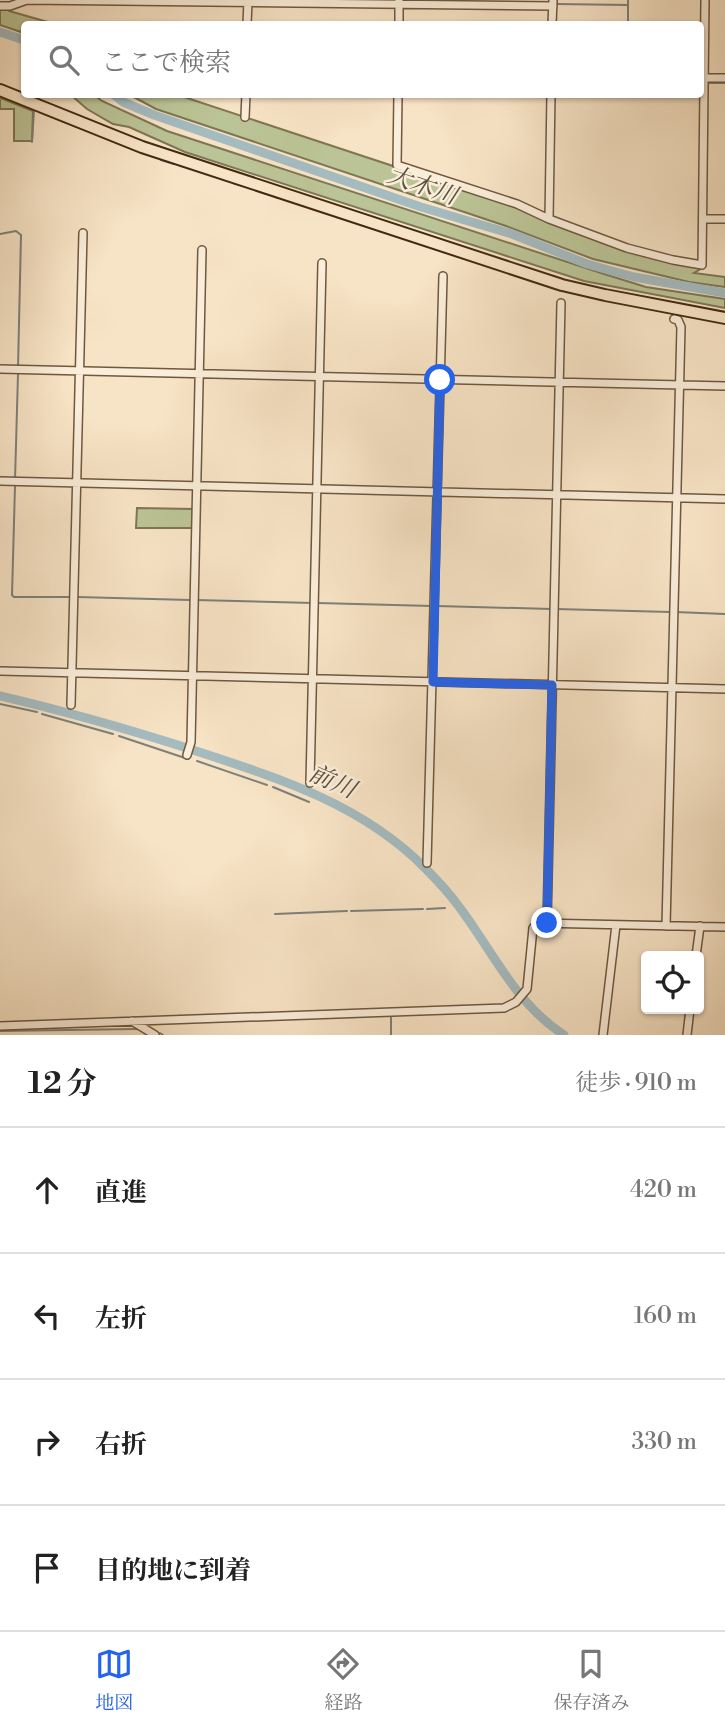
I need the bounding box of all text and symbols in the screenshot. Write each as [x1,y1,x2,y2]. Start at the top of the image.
search box [21,21,704,98]
icon: search [45,41,83,79]
text: ここで検索 [101,47,231,79]
water label: 大木川 [383,160,464,213]
route start [424,364,455,395]
water label: 前川 [304,759,363,807]
route end [531,907,562,938]
map controls [641,951,704,1014]
button: locate [641,951,704,1014]
text: 12 分 [28,1065,97,1103]
text: 徒歩 · 910 m [575,1069,697,1097]
icon: ahead [28,1171,66,1209]
text: 420 m [630,1176,697,1204]
text: 直進 [95,1177,147,1209]
icon: left [28,1297,66,1335]
text: 160 m [634,1302,697,1330]
text: 左折 [95,1303,147,1335]
icon: right [28,1423,66,1461]
text: 330 m [631,1428,697,1456]
text: 右折 [95,1429,147,1461]
icon: arrive [28,1549,66,1587]
text: 目的地に到着 [95,1555,251,1587]
tab: 地図 [95,1645,134,1715]
tab: 経路 [324,1645,363,1715]
tab: 保存済み [553,1645,630,1715]

